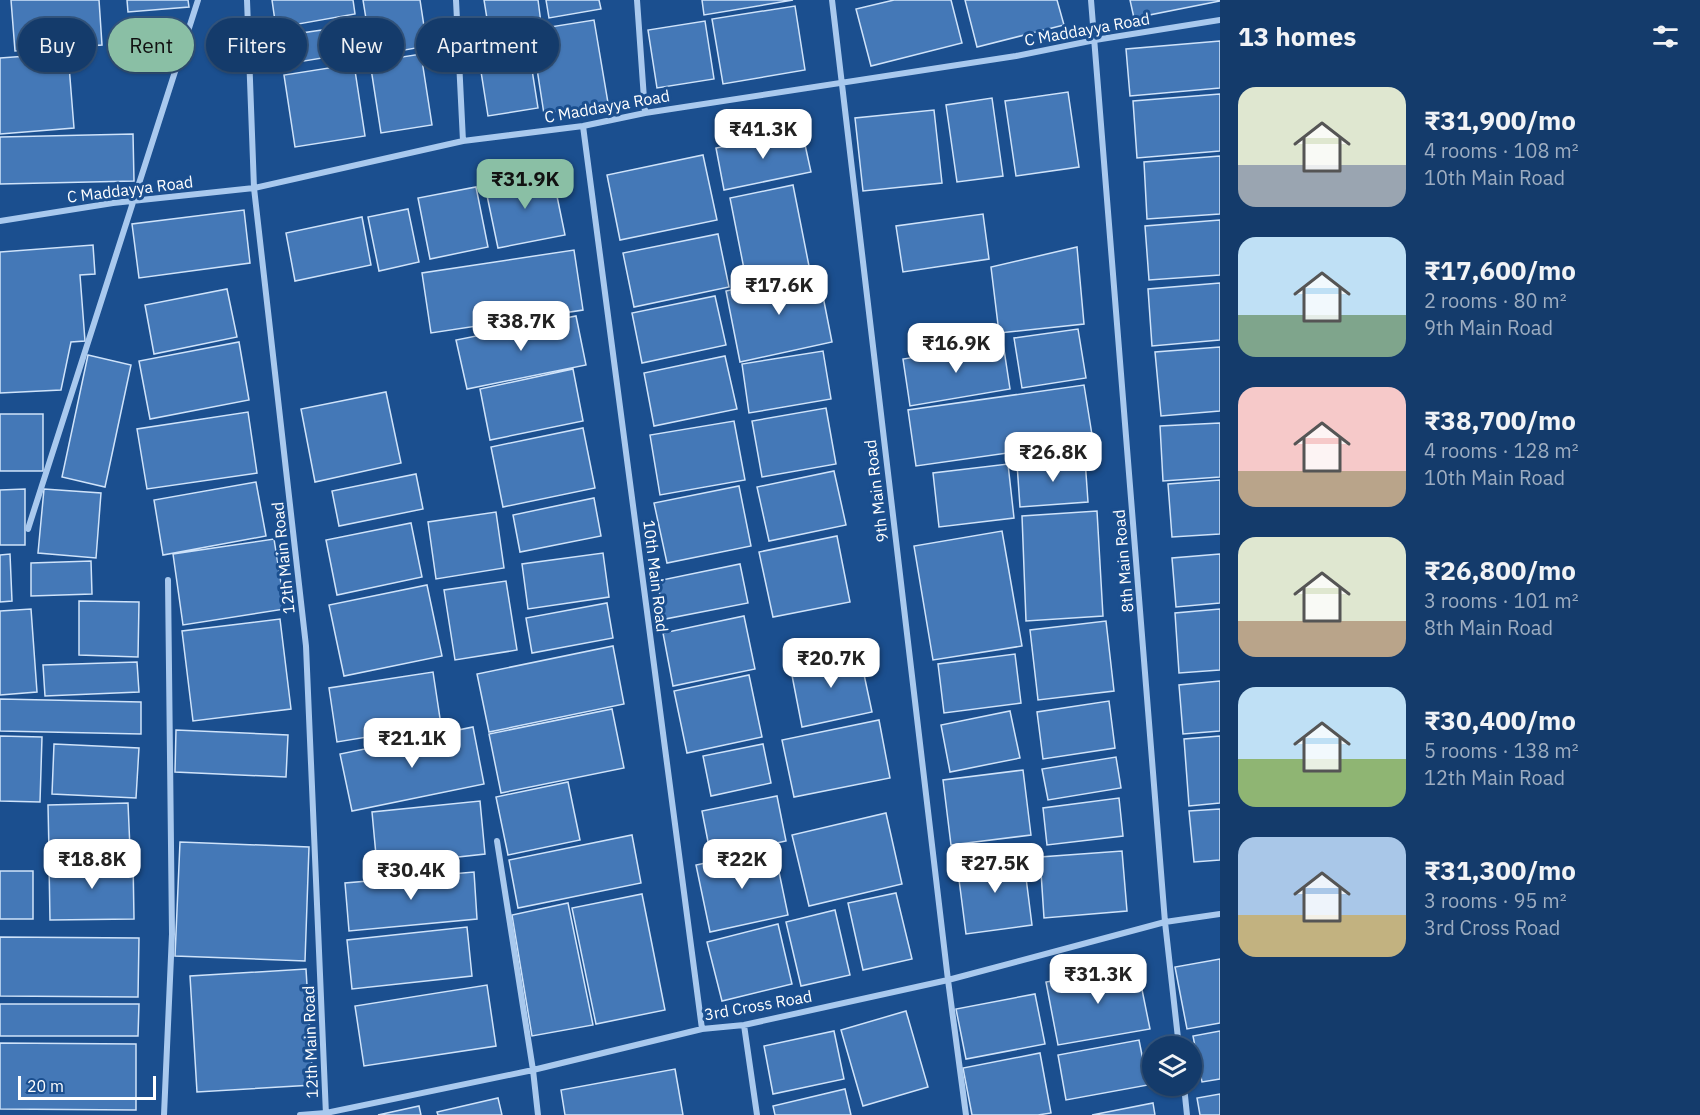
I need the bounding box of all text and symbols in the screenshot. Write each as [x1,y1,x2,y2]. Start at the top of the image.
street label: C Maddayya Road [1023,8,1151,50]
chip: Buy [18,18,96,72]
chip: Rent [108,18,194,72]
chip: Filters [206,18,307,72]
chip: New [319,18,404,72]
chip: Apartment [416,18,559,72]
text: 13 homes [1238,19,1356,53]
icon: filters [1649,20,1682,53]
street label: C Maddayya Road [543,85,671,127]
text: ₹31,900/mo [1424,103,1576,137]
pin: ₹41.3K [714,109,812,160]
icon: home [1286,111,1358,183]
text: ₹41.3K [729,115,797,142]
text: 4 rooms · 108 m² [1424,137,1579,164]
pin: ₹31.9K [476,159,574,210]
text: 10th Main Road [1424,164,1565,191]
text: ₹31.9K [491,165,559,192]
street label: C Maddayya Road [66,171,194,207]
text: ₹17,600/mo [1424,253,1576,287]
icon: home [1286,261,1358,333]
pin: ₹17.6K [730,265,828,316]
text: ₹17.6K [745,271,813,298]
text: 2 rooms · 80 m² [1424,287,1567,314]
pin: ₹38.7K [472,301,570,352]
text: ₹38.7K [487,307,555,334]
text: 9th Main Road [1424,314,1553,341]
pin: ₹16.9K [907,323,1005,374]
text: ₹16.9K [922,329,990,356]
text: ₹38,700/mo [1424,403,1576,437]
icon: home [1286,411,1358,483]
pin: ₹26.8K [1004,432,1102,483]
text: 4 rooms · 128 m² [1424,437,1579,464]
text: ₹26.8K [1019,438,1087,465]
street label: 9th Main Road [860,439,892,543]
text: 10th Main Road [1424,464,1565,491]
street label: 12th Main Road [267,501,299,615]
street label: 8th Main Road [1109,509,1137,613]
street label: 10th Main Road [639,519,673,633]
text: ₹26,800/mo [1424,553,1576,587]
icon: home [1286,561,1358,633]
text: 3 rooms · 101 m² [1424,587,1579,614]
text: 8th Main Road [1424,614,1553,641]
pin: ₹20.7K [782,638,880,689]
text: ₹20.7K [797,644,865,671]
text: ₹30,400/mo [1424,703,1576,737]
icon: home [1286,711,1358,783]
pin: ₹21.1K [363,718,461,769]
text: ₹21.1K [378,724,446,751]
text: 5 rooms · 138 m² [1424,737,1579,764]
text: 12th Main Road [1424,764,1565,791]
pin: ₹18.8K [43,839,141,890]
pin: ₹22K [706,839,778,890]
pin: ₹27.5K [946,843,1044,894]
text: ₹18.8K [58,845,126,872]
text: ₹22K [717,845,767,872]
text: ₹27.5K [961,849,1029,876]
pin: ₹30.4K [362,850,460,901]
text: ₹31,300/mo [1424,853,1576,887]
text: ₹30.4K [377,856,445,883]
icon: home [1286,861,1358,933]
text: 3 rooms · 95 m² [1424,887,1567,914]
text: 3rd Cross Road [1424,914,1560,941]
pin: ₹31.3K [1049,954,1147,1005]
text: ₹31.3K [1064,960,1132,987]
street label: 12th Main Road [298,985,322,1099]
street label: 3rd Cross Road [703,986,813,1024]
map controls [1142,1036,1202,1096]
button: layers [1142,1036,1202,1096]
scale bar [18,1073,156,1100]
text: 20 m [27,1076,64,1096]

